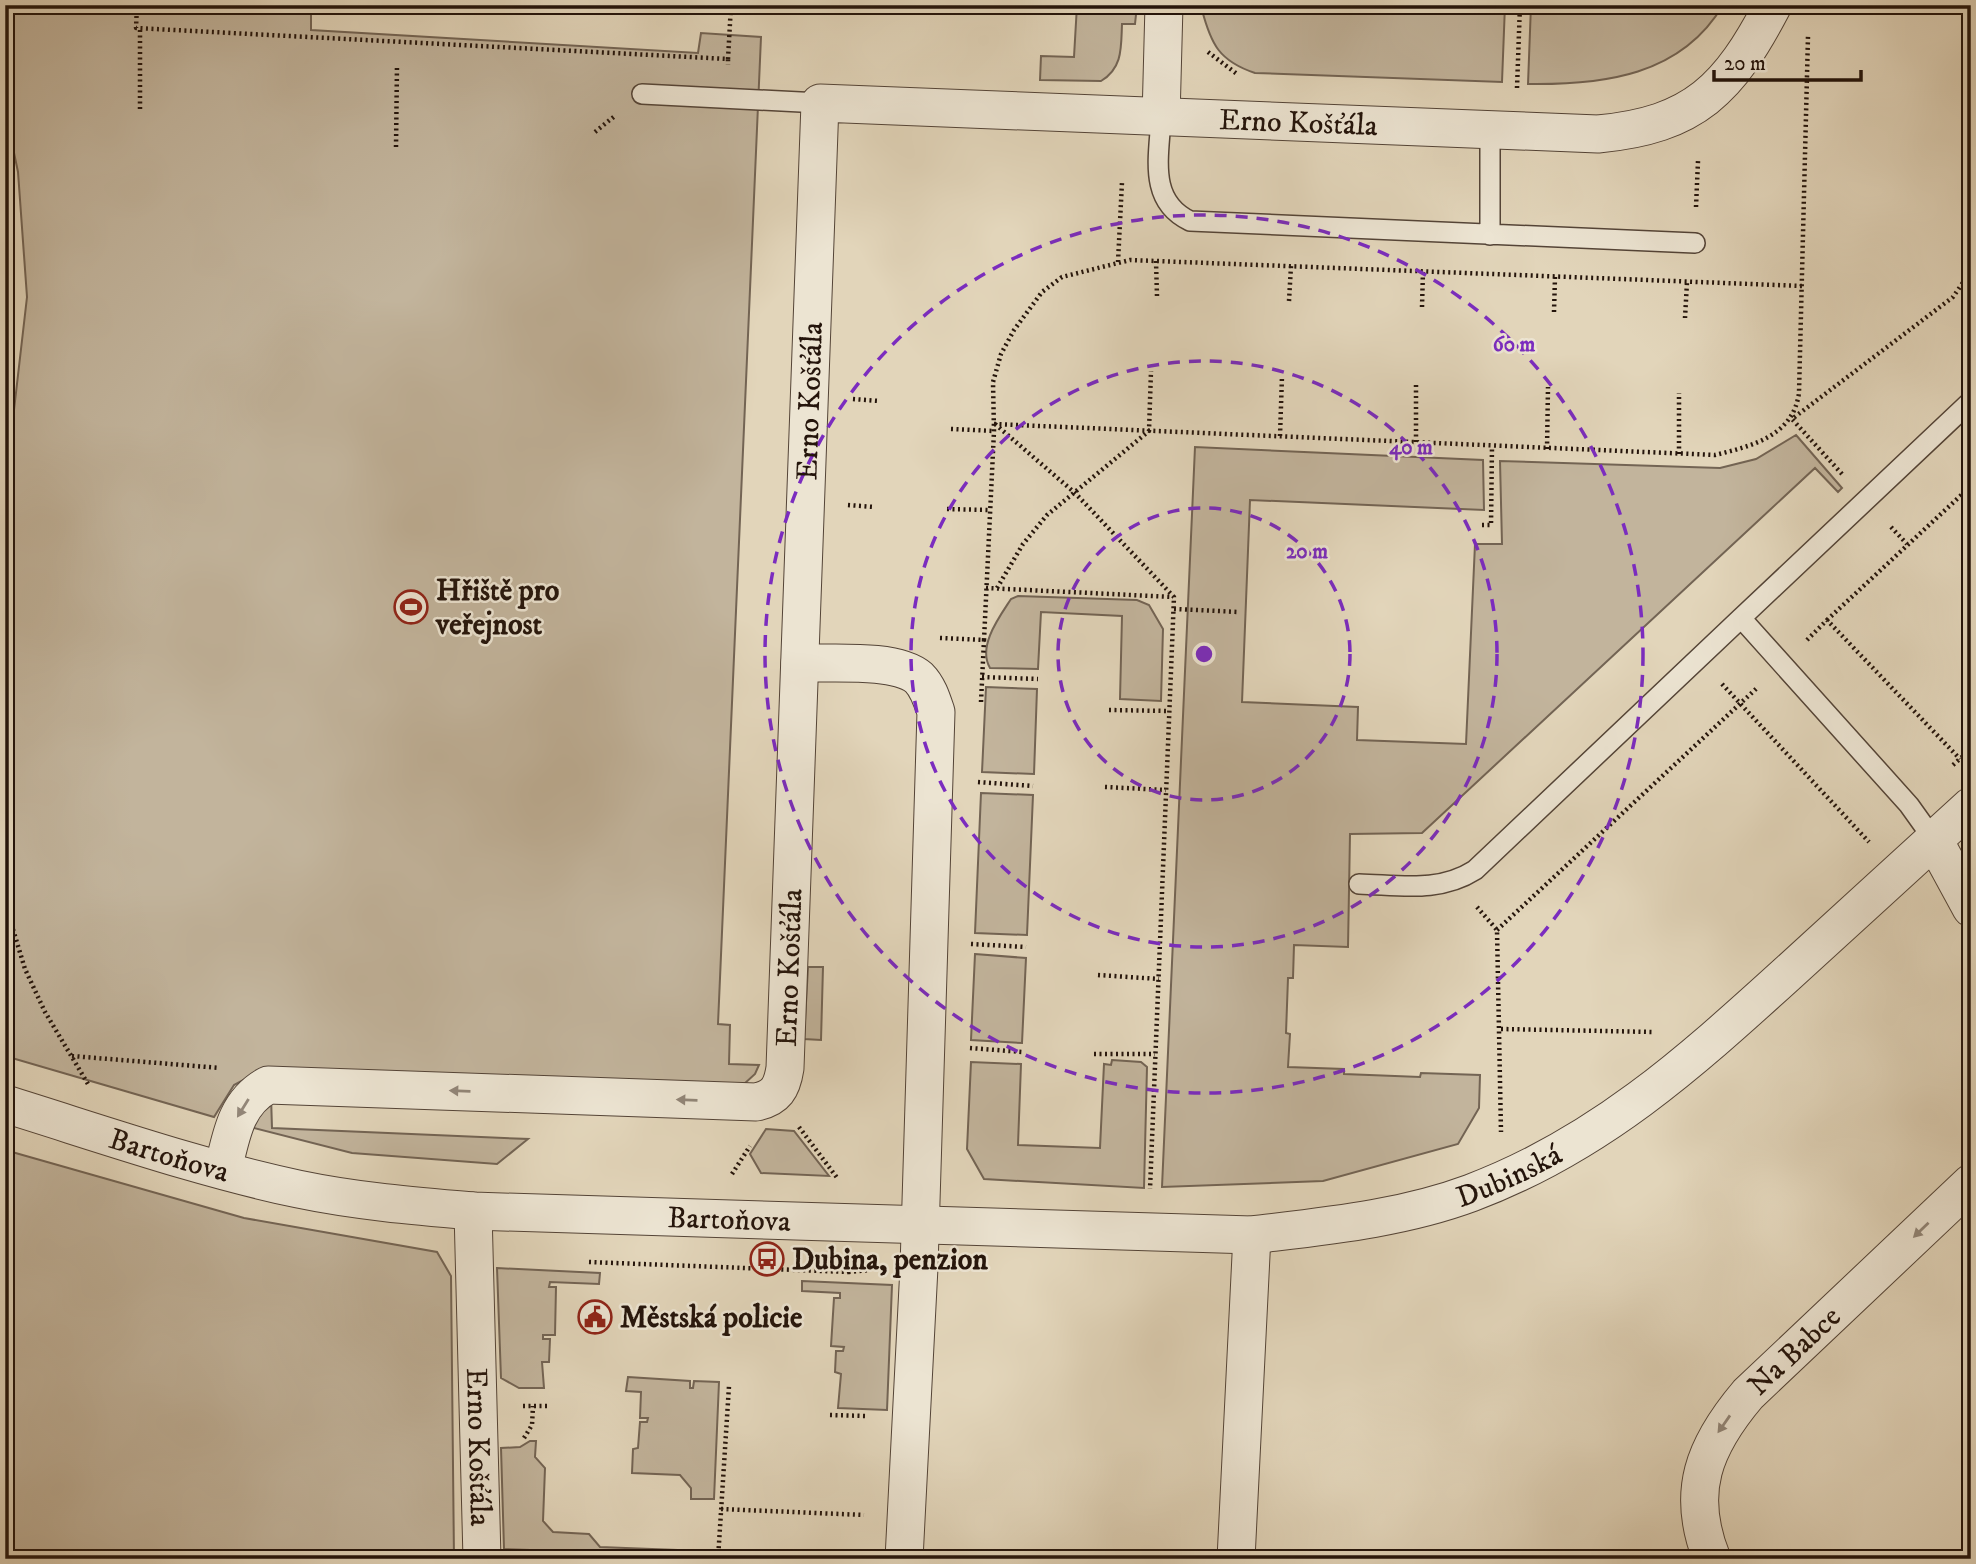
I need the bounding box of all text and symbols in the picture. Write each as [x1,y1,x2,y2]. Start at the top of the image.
scale bar [1714,38,1860,82]
text: 20 m [1724,51,1766,77]
street label: Erno Košťála [1218,102,1378,145]
street label: Erno Košťála [789,321,832,481]
text: 60 m [1493,332,1535,358]
text: 40 m [1389,435,1433,461]
text: 20 m [1286,539,1328,565]
place label: Hřiště pro veřejnost [435,573,559,644]
sports icon: Hřiště pro veřejnost [392,588,430,626]
centre of rings [1192,642,1216,666]
street label: Erno Košťála [769,888,812,1048]
one-way arrow [449,1085,471,1096]
one-way arrow [676,1094,698,1105]
one-way arrow [236,1098,249,1118]
street label: Bartoňova [104,1121,233,1192]
street label: Dubinská [1451,1137,1569,1217]
street label: Bartoňova [667,1200,792,1241]
one-way arrow [1913,1221,1930,1237]
bus stop icon: Dubina, penzion [748,1240,786,1278]
place label: Dubina, penzion [792,1242,988,1279]
public building icon: Městská policie [576,1298,614,1336]
street label: Na Babce [1741,1299,1849,1404]
place label: Městská policie [620,1300,803,1337]
street label: Erno Košťála [457,1367,498,1527]
one-way arrow [1718,1414,1731,1434]

